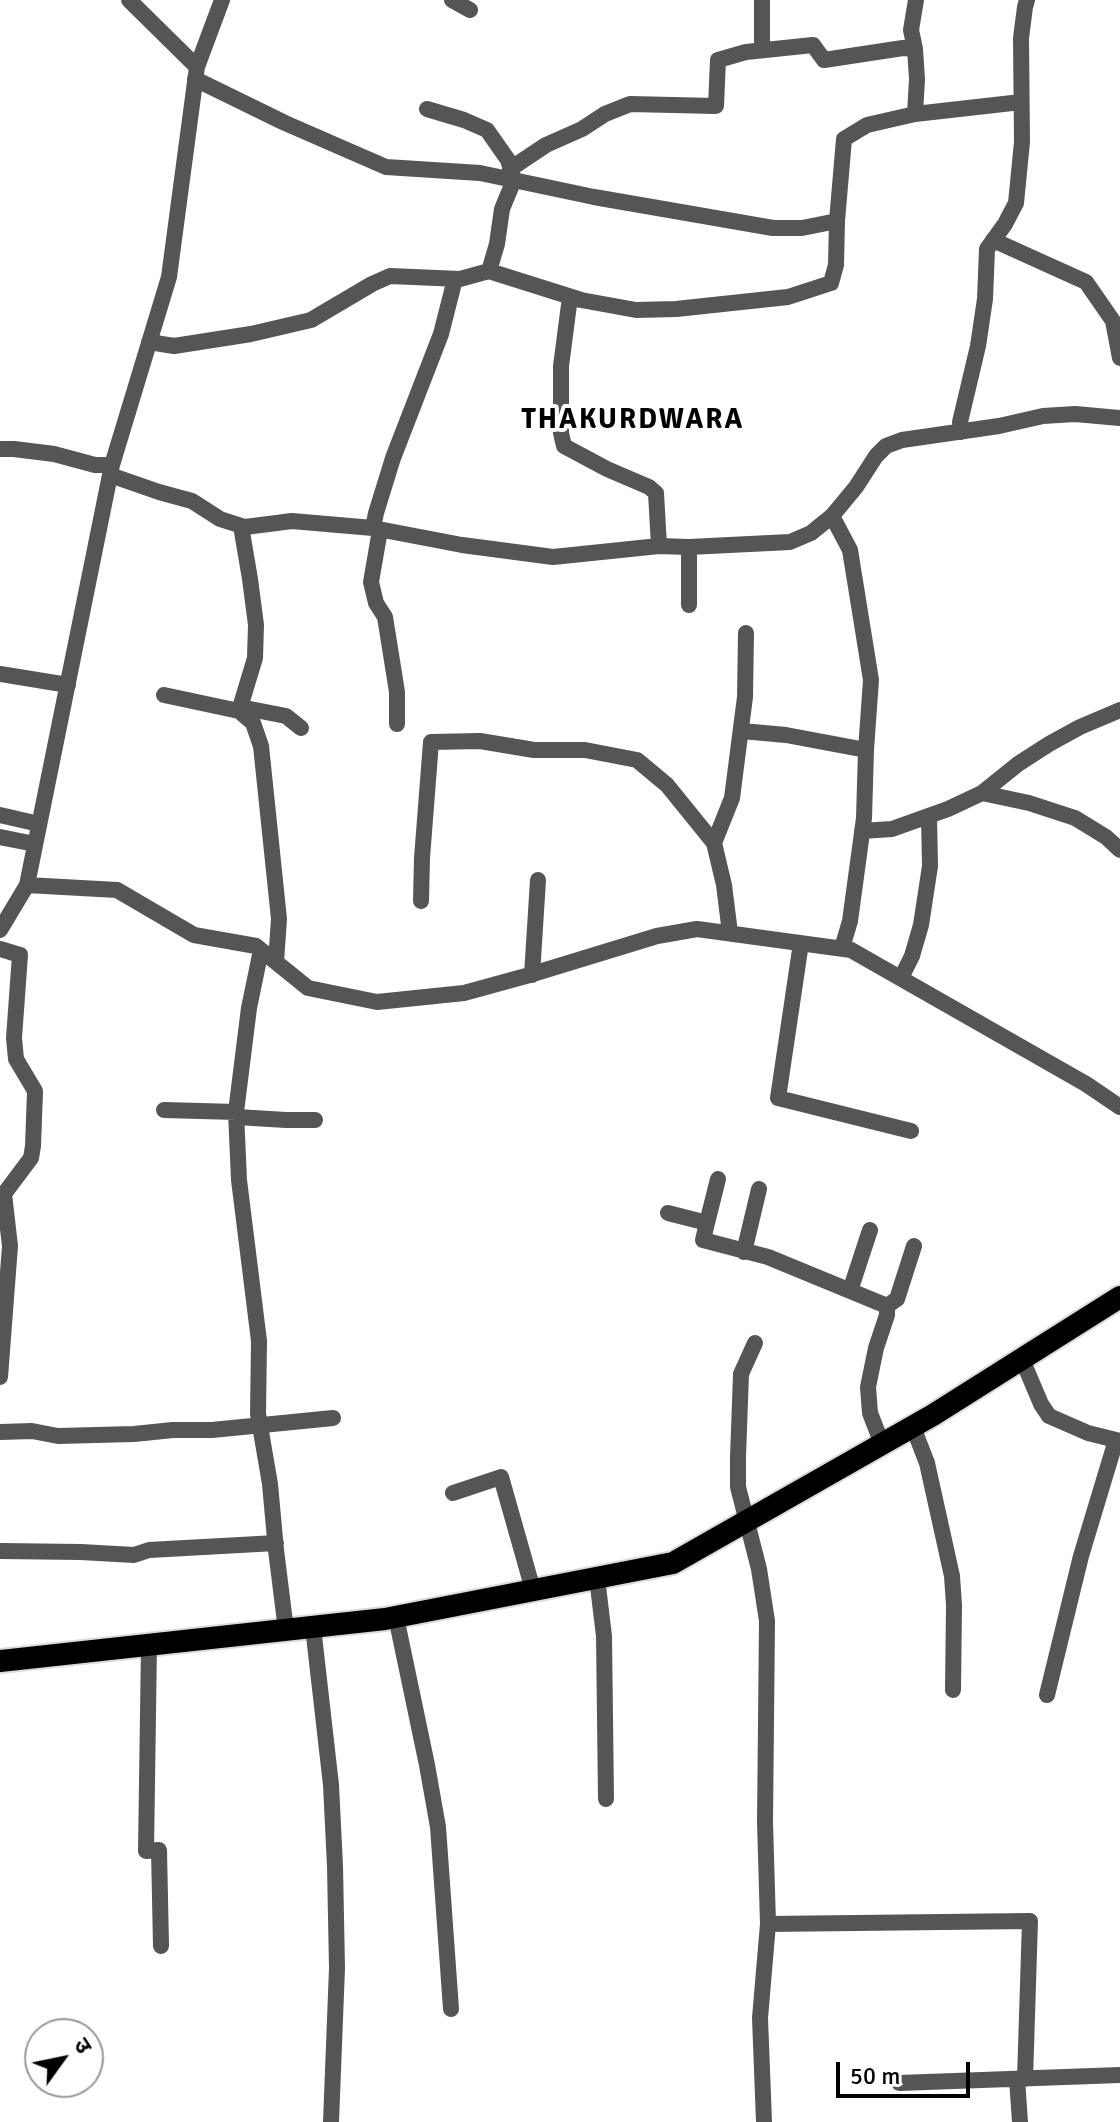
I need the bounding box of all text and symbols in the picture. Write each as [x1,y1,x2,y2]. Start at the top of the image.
district label: THAKURDWARA [522,404,744,438]
north arrow [24,2018,104,2098]
text: उ [68,2033,98,2058]
scale bar [840,2046,974,2096]
text: 50 m [850,2061,900,2091]

